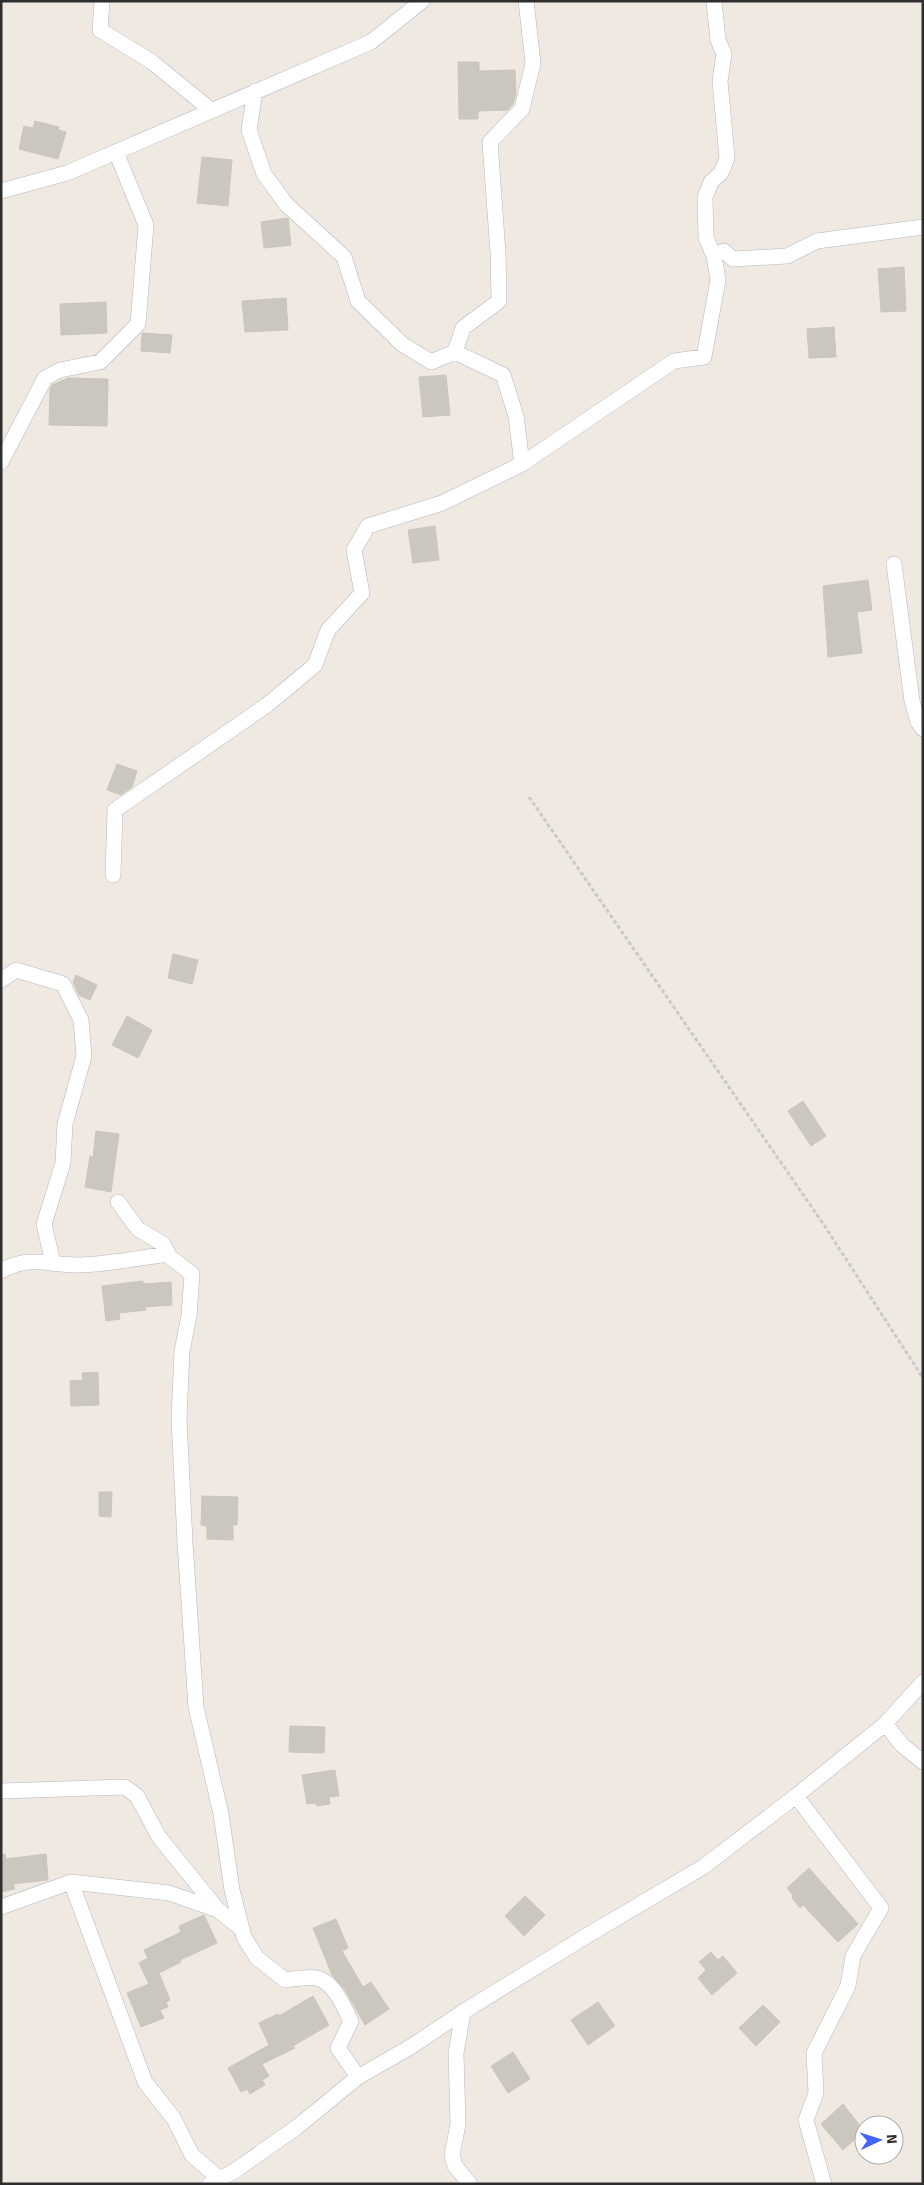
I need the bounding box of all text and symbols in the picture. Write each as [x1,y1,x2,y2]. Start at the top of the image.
north arrow [854,2115,904,2165]
text: N [883,2134,900,2145]

